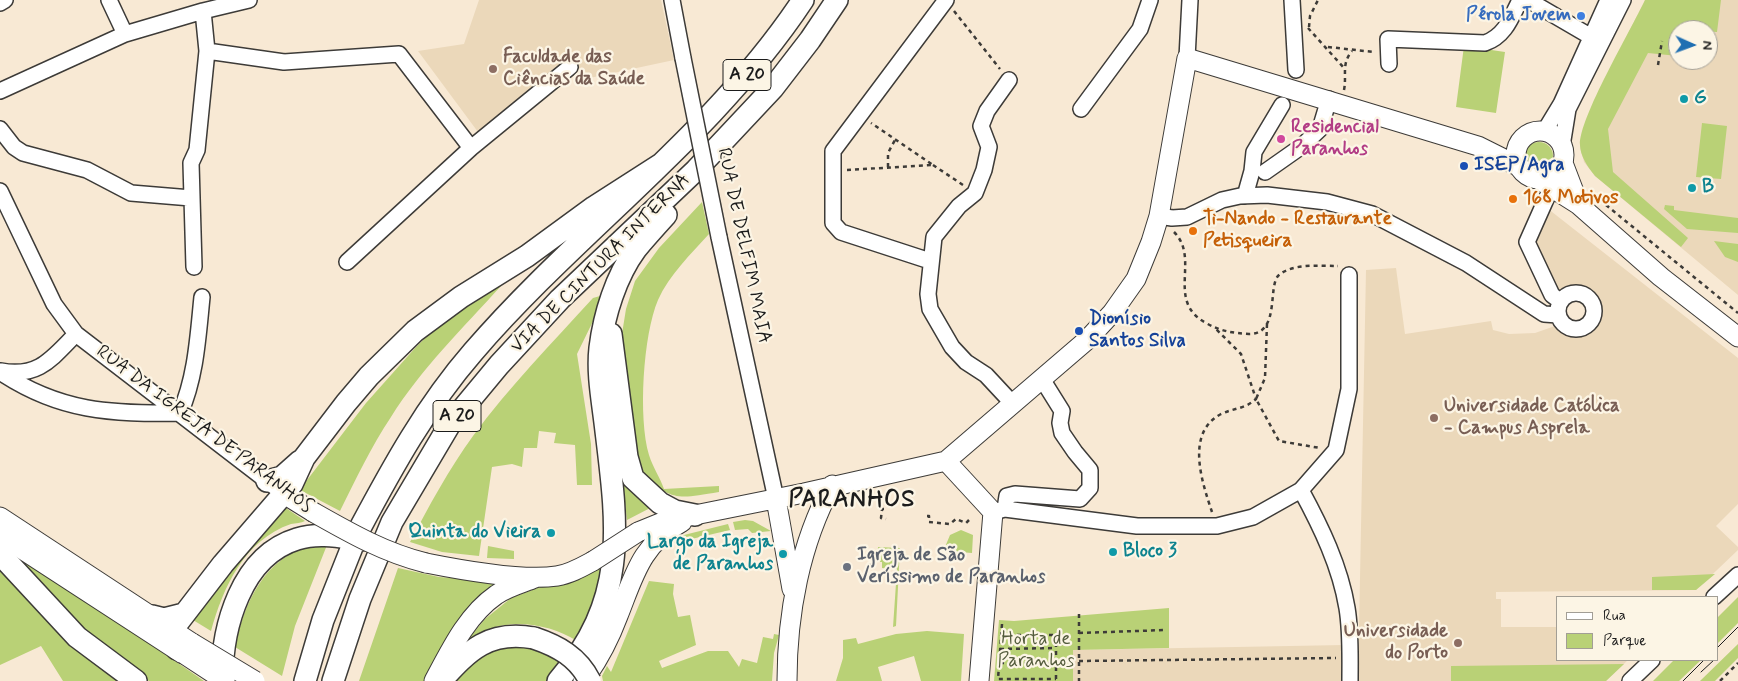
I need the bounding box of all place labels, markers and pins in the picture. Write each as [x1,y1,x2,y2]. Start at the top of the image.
place label: Pérola Jovem [1466,5,1571,27]
marker: Pérola Jovem [1575,10,1587,22]
place label: Faculdade das Ciências da Saúde [503,47,645,91]
marker: Faculdade das Ciências da Saúde [487,63,499,75]
place label: G [1694,88,1707,110]
marker: G [1678,93,1690,105]
place label: Residencial Paranhos [1291,117,1379,161]
marker: Residencial Paranhos [1275,133,1287,145]
place label: ISEP/Agra [1474,155,1564,177]
marker: ISEP/Agra [1458,160,1470,172]
place label: B [1702,177,1714,199]
marker: B [1686,182,1698,194]
place label: 168 Motivos [1523,188,1619,210]
marker: 168 Motivos [1507,193,1519,205]
place label: Ti-Nando - Restaurante Petisqueira [1203,209,1392,253]
marker: Ti-Nando - Restaurante Petisqueira [1187,225,1199,237]
place label: Dionísio Santos Silva [1089,309,1186,353]
marker: Dionísio Santos Silva [1073,325,1085,337]
place label: Universidade Católica - Campus Asprela [1444,396,1620,440]
marker: Universidade Católica - Campus Asprela [1428,412,1440,424]
place label: Quinta do Vieira [408,522,541,544]
marker: Quinta do Vieira [545,527,557,539]
place label: Largo da Igreja de Paranhos [647,532,773,576]
place label: Bloco 3 [1123,541,1177,563]
place label: Igreja de São Veríssimo de Paranhos [857,545,1045,589]
marker: Bloco 3 [1107,546,1119,558]
marker: Largo da Igreja de Paranhos [777,548,789,560]
marker: Igreja de São Veríssimo de Paranhos [841,561,853,573]
place label: Universidade do Porto [1344,621,1448,665]
marker: Universidade do Porto [1452,637,1464,649]

